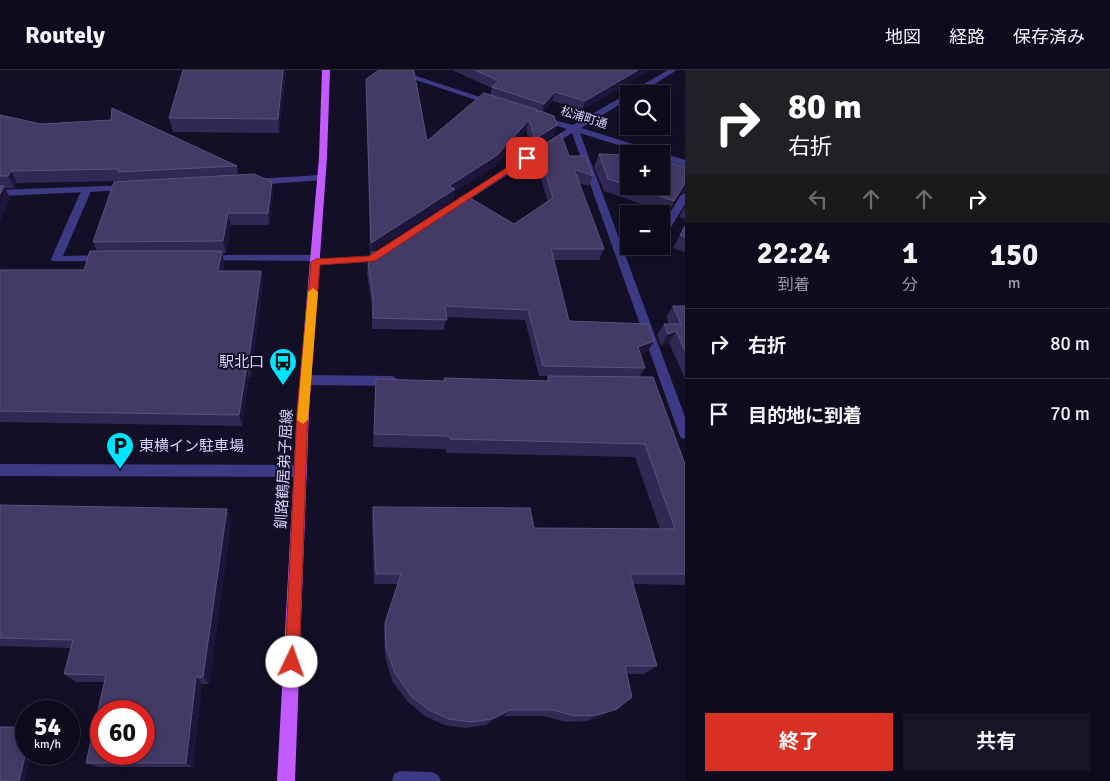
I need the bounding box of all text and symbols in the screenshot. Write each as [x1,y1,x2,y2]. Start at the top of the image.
text: Routely [25,20,105,50]
text: 地図 [885,26,921,48]
text: 経路 [949,26,985,48]
text: 保存済み [1013,26,1085,48]
map controls [620,85,670,255]
button: search [620,85,670,135]
text: 80 m [788,85,862,128]
icon: right [705,90,770,155]
street label: 松浦町通 [559,104,609,132]
text: 右折 [788,133,832,160]
pin [506,137,548,179]
icon: arrive [513,144,541,172]
button: + [620,145,670,195]
icon: left [804,185,832,213]
icon: ahead [857,185,885,213]
icon: ahead [910,185,938,213]
icon: right [963,185,991,213]
button: − [620,205,670,255]
text: 22:24 [757,235,830,272]
text: 1 [902,235,918,272]
text: 150 [990,237,1038,274]
text: m [1008,273,1020,293]
text: 到着 [777,275,809,295]
text: 分 [902,275,918,295]
icon: right [705,330,733,358]
text: 80 m [1050,332,1090,356]
text: 右折 [748,334,786,358]
bus stop icon: 駅北口 [268,347,298,386]
place label: 駅北口 [219,353,264,371]
icon: arrive [705,400,733,428]
text: 70 m [1050,402,1090,426]
text: 目的地に到着 [748,404,862,428]
street label: 釧路鶴居弟子屈線 [272,409,296,529]
parking icon: 東横イン駐車場 [105,431,135,470]
place label: 東横イン駐車場 [139,437,244,455]
position arrow [265,635,317,687]
speed limit sign: 60 [90,700,155,765]
text: 54 [34,711,61,742]
button: 終了 [705,713,893,771]
button: 共有 [903,713,1090,771]
text: km/h [34,737,61,752]

